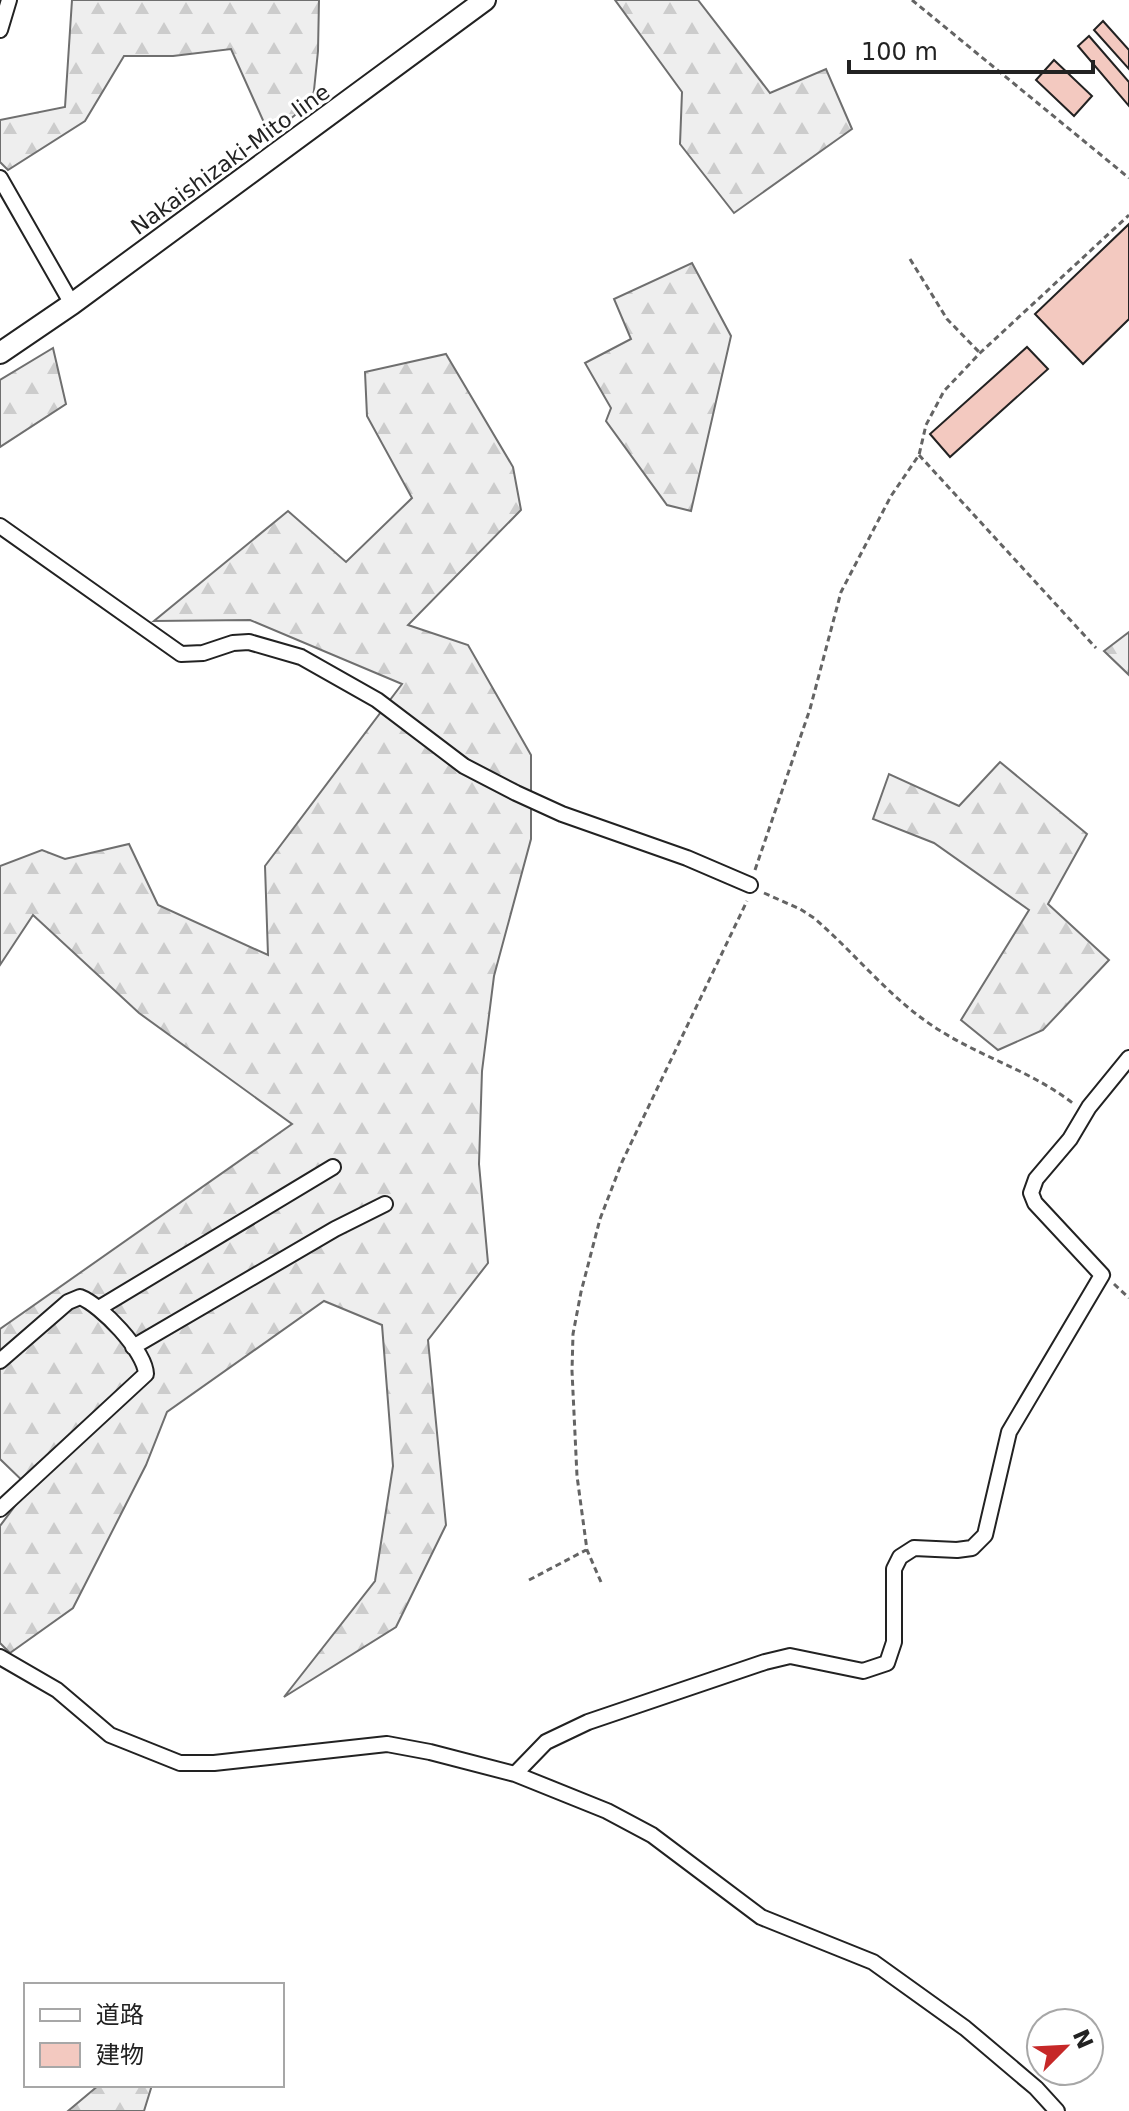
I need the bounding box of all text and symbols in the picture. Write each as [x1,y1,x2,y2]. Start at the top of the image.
scale bar [849,24,1093,74]
text: 100 m [861,38,938,66]
street label: Nakaishizaki-Mito line [126,79,334,240]
legend [24,1983,284,2087]
text: 道路 [96,2001,144,2029]
north arrow [1025,2007,1105,2087]
text: N [1068,2026,1098,2053]
text: 建物 [96,2041,144,2069]

